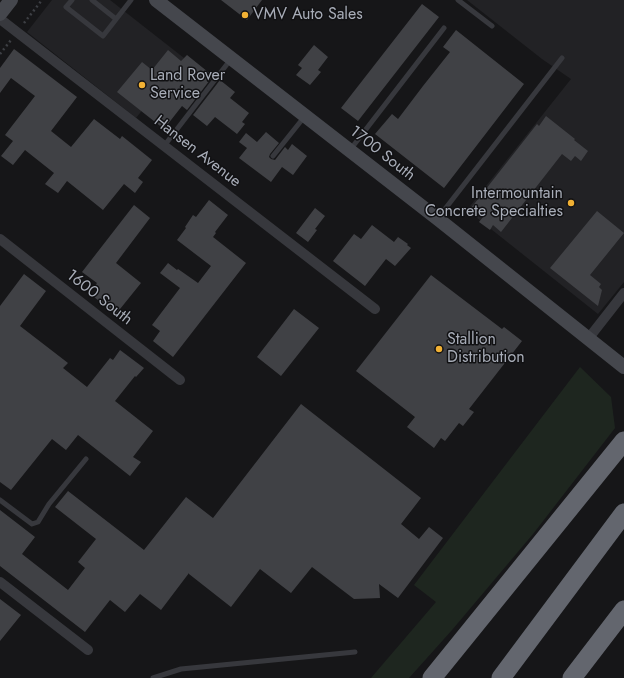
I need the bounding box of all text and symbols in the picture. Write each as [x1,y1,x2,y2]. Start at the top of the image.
place label: VMV Auto Sales [253,5,363,25]
marker: VMV Auto Sales [240,10,250,20]
place label: Land Rover Service [150,66,225,104]
marker: Land Rover Service [137,80,147,90]
street label: Hansen Avenue [150,112,244,192]
street label: 1700 South [345,123,419,185]
place label: Intermountain Concrete Specialties [425,184,563,222]
marker: Intermountain Concrete Specialties [566,198,576,208]
street label: 1600 South [62,266,136,330]
place label: Stallion Distribution [447,330,525,368]
marker: Stallion Distribution [434,344,444,354]

